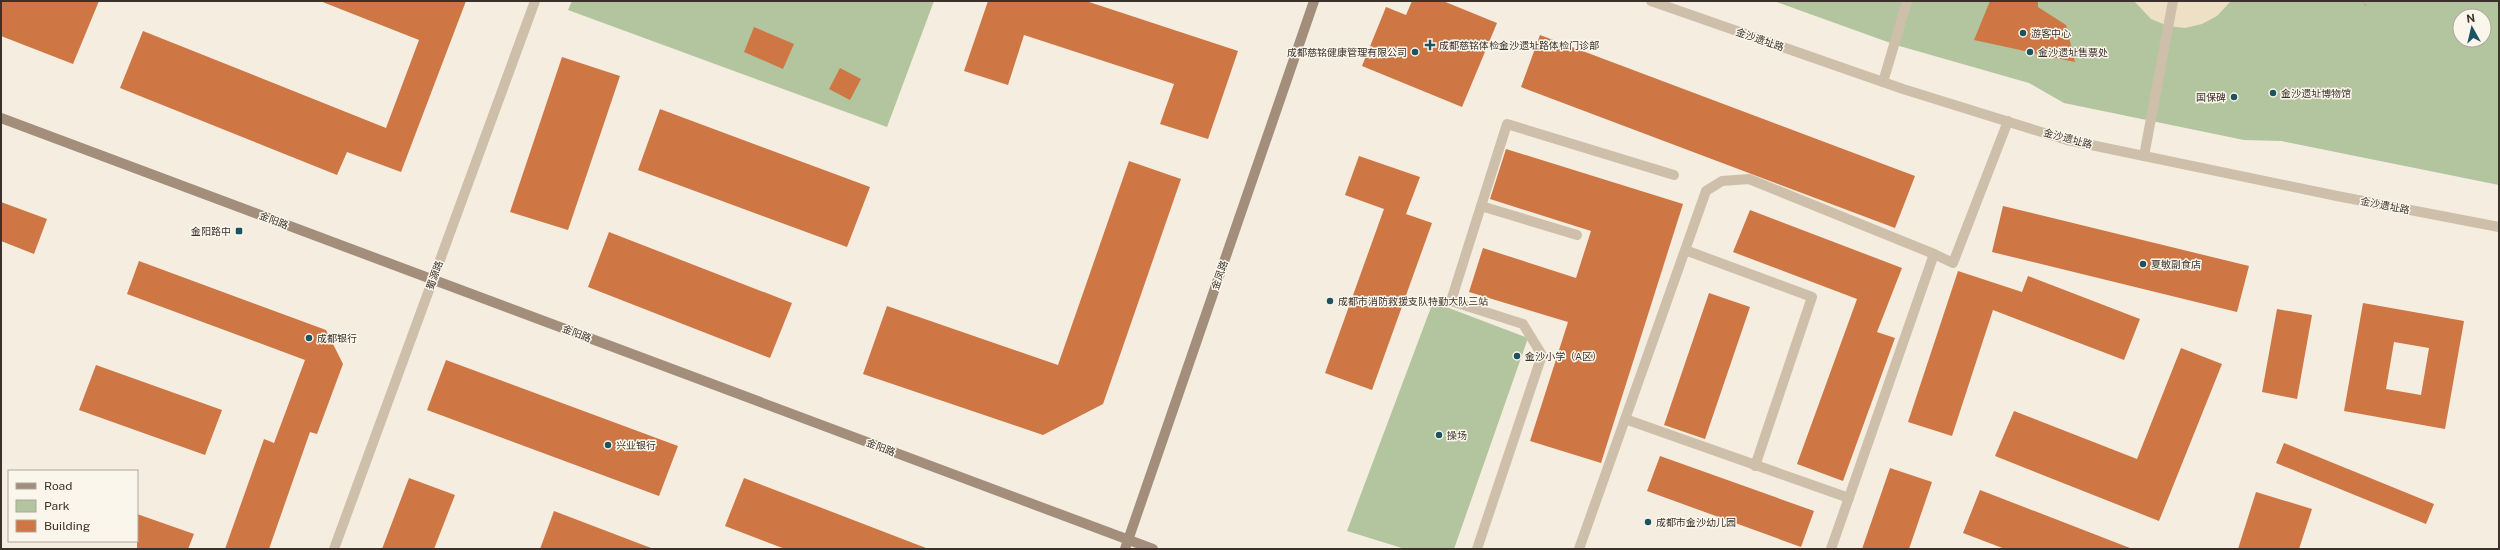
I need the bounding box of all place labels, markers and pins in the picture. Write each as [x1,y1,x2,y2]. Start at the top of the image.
place label: 游客中心 [2031,27,2071,39]
marker: 游客中心 [2018,28,2028,38]
marker: 成都慈铭体检金沙遗址路体检门诊部 [1424,39,1436,51]
place label: 成都慈铭体检金沙遗址路体检门诊部 [1439,39,1599,51]
place label: 成都慈铭健康管理有限公司 [1287,46,1407,58]
place label: 金沙遗址售票处 [2038,46,2108,58]
marker: 成都慈铭健康管理有限公司 [1410,47,1420,57]
marker: 金沙遗址售票处 [2025,47,2035,57]
place label: 金沙遗址博物馆 [2281,87,2351,99]
marker: 金沙遗址博物馆 [2268,88,2278,98]
place label: 国保碑 [2196,91,2226,103]
marker: 国保碑 [2229,92,2239,102]
place label: 金阳路中 [191,225,231,237]
marker: 金阳路中 [234,226,244,236]
place label: 夏敏副食店 [2151,258,2201,270]
marker: 夏敏副食店 [2138,259,2148,269]
place label: 成都市消防救援支队特勤大队三站 [1338,295,1488,307]
marker: 成都市消防救援支队特勤大队三站 [1325,296,1335,306]
place label: 成都银行 [317,332,357,344]
marker: 成都银行 [304,333,314,343]
place label: 金沙小学（A区） [1525,350,1602,362]
marker: 金沙小学（A区） [1512,351,1522,361]
place label: 操场 [1447,429,1467,441]
marker: 操场 [1434,430,1444,440]
place label: 兴业银行 [616,439,656,451]
marker: 兴业银行 [603,440,613,450]
place label: 成都市金沙幼儿园 [1656,516,1736,528]
marker: 成都市金沙幼儿园 [1643,517,1653,527]

